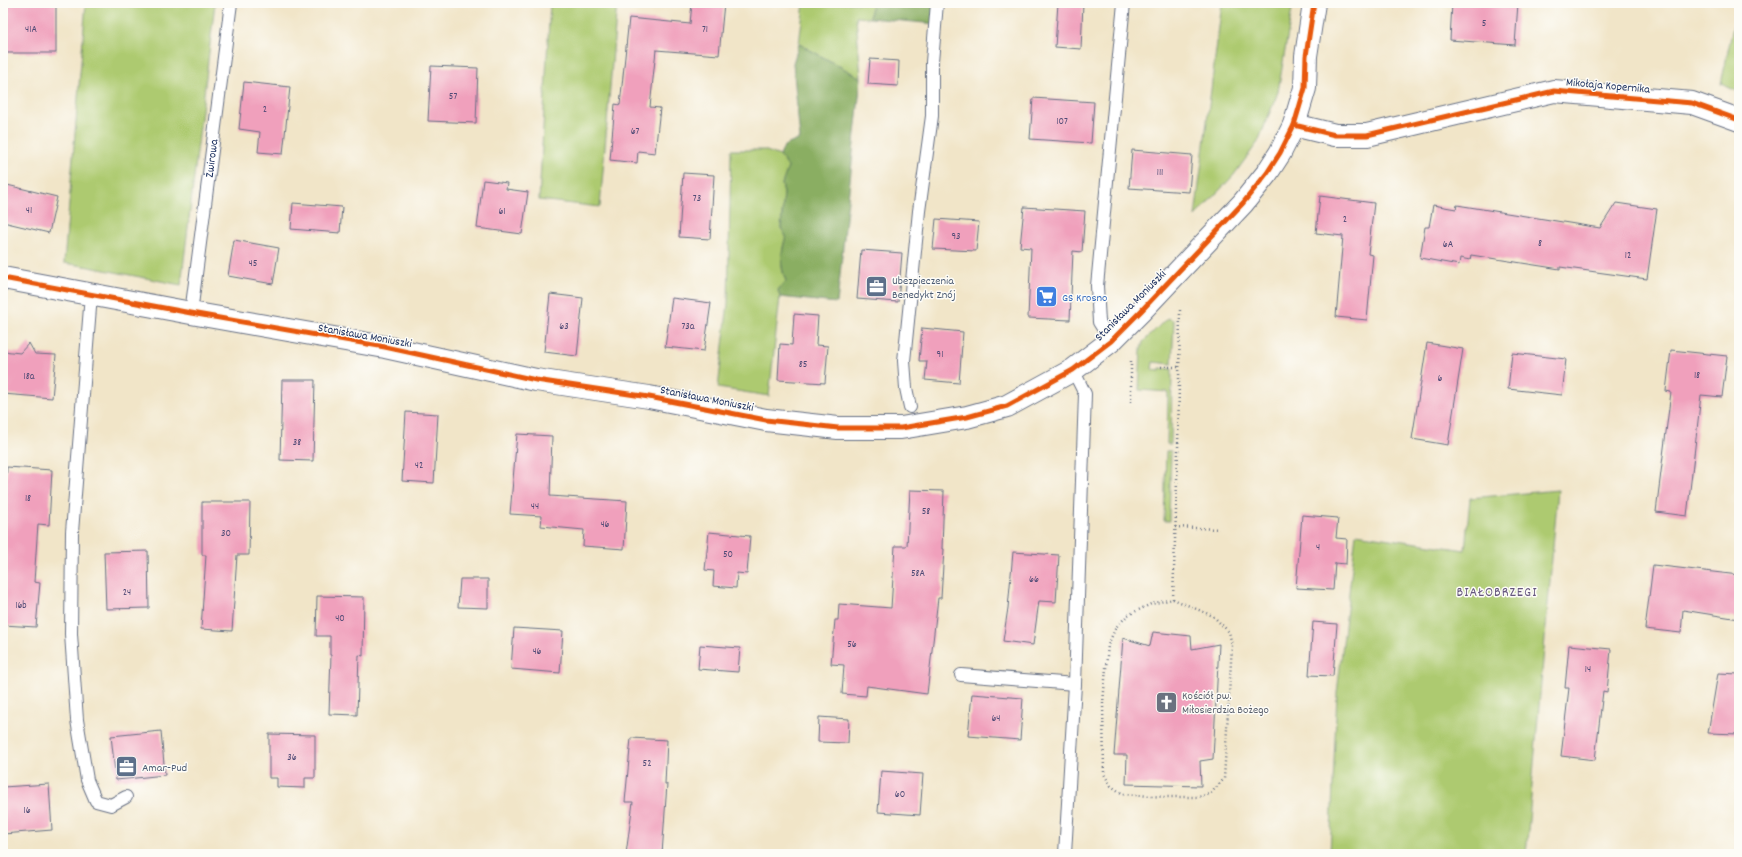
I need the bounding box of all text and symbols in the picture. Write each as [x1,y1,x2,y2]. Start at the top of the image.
house number: 5 [1482,17,1487,31]
house number: 41A [25,23,37,37]
house number: 71 [702,23,708,37]
street label: Mikołaja Kopernika [1565,74,1651,99]
house number: 57 [449,90,457,104]
house number: 2 [263,103,267,117]
house number: 107 [1056,115,1068,129]
house number: 67 [631,125,640,139]
street label: Żwirowa [202,138,223,179]
house number: 111 [1157,166,1163,180]
house number: 73 [693,192,701,206]
house number: 41 [26,204,32,218]
house number: 61 [498,205,506,219]
house number: 2 [1343,213,1347,227]
house number: 93 [951,230,961,244]
house number: 8 [1538,237,1542,251]
house number: 6A [1443,238,1454,252]
house number: 12 [1625,249,1631,263]
house number: 45 [249,257,258,271]
street label: Stanisława Moniuszki [1091,266,1171,346]
place label: Ubezpieczenia Benedykt Znój [892,273,956,304]
office icon: Ubezpieczenia Benedykt Znój [864,274,890,300]
supermarket icon: GS Krosno [1033,284,1059,310]
place label: GS Krosno [1062,290,1107,307]
street label: Stanisława Moniuszki [317,320,413,353]
house number: 63 [559,320,569,334]
house number: 73a [682,320,695,334]
house number: 91 [937,348,943,362]
house number: 85 [799,358,808,372]
house number: 18 [1694,369,1700,383]
house number: 18a [24,370,35,384]
house number: 6 [1438,372,1443,386]
street label: Stanisława Moniuszki [659,382,755,417]
house number: 38 [293,436,301,450]
house number: 42 [415,459,423,473]
house number: 18 [25,492,31,506]
house number: 44 [531,500,539,514]
house number: 58 [922,505,930,519]
house number: 46 [600,518,610,532]
house number: 30 [221,527,231,541]
house number: 4 [1316,541,1320,555]
house number: 50 [723,548,733,562]
house number: 58A [911,567,926,581]
house number: 66 [1029,573,1039,587]
district label: BIAŁOBRZEGI [1457,583,1537,603]
house number: 24 [123,586,131,600]
house number: 16b [15,599,27,613]
house number: 40 [335,612,345,626]
house number: 56 [847,638,857,652]
house number: 46 [532,645,542,659]
house number: 14 [1585,663,1591,677]
place label: Kościół pw. Miłosierdzia Bożego [1182,688,1269,719]
church icon: Kościół pw. Miłosierdzia Bożego [1154,689,1180,715]
house number: 64 [991,712,1001,726]
house number: 36 [287,751,297,765]
office icon: Amar-Pud [113,754,139,780]
house number: 52 [643,757,652,771]
place label: Amar-Pud [142,760,187,777]
house number: 60 [895,788,905,802]
house number: 16 [23,804,31,818]

